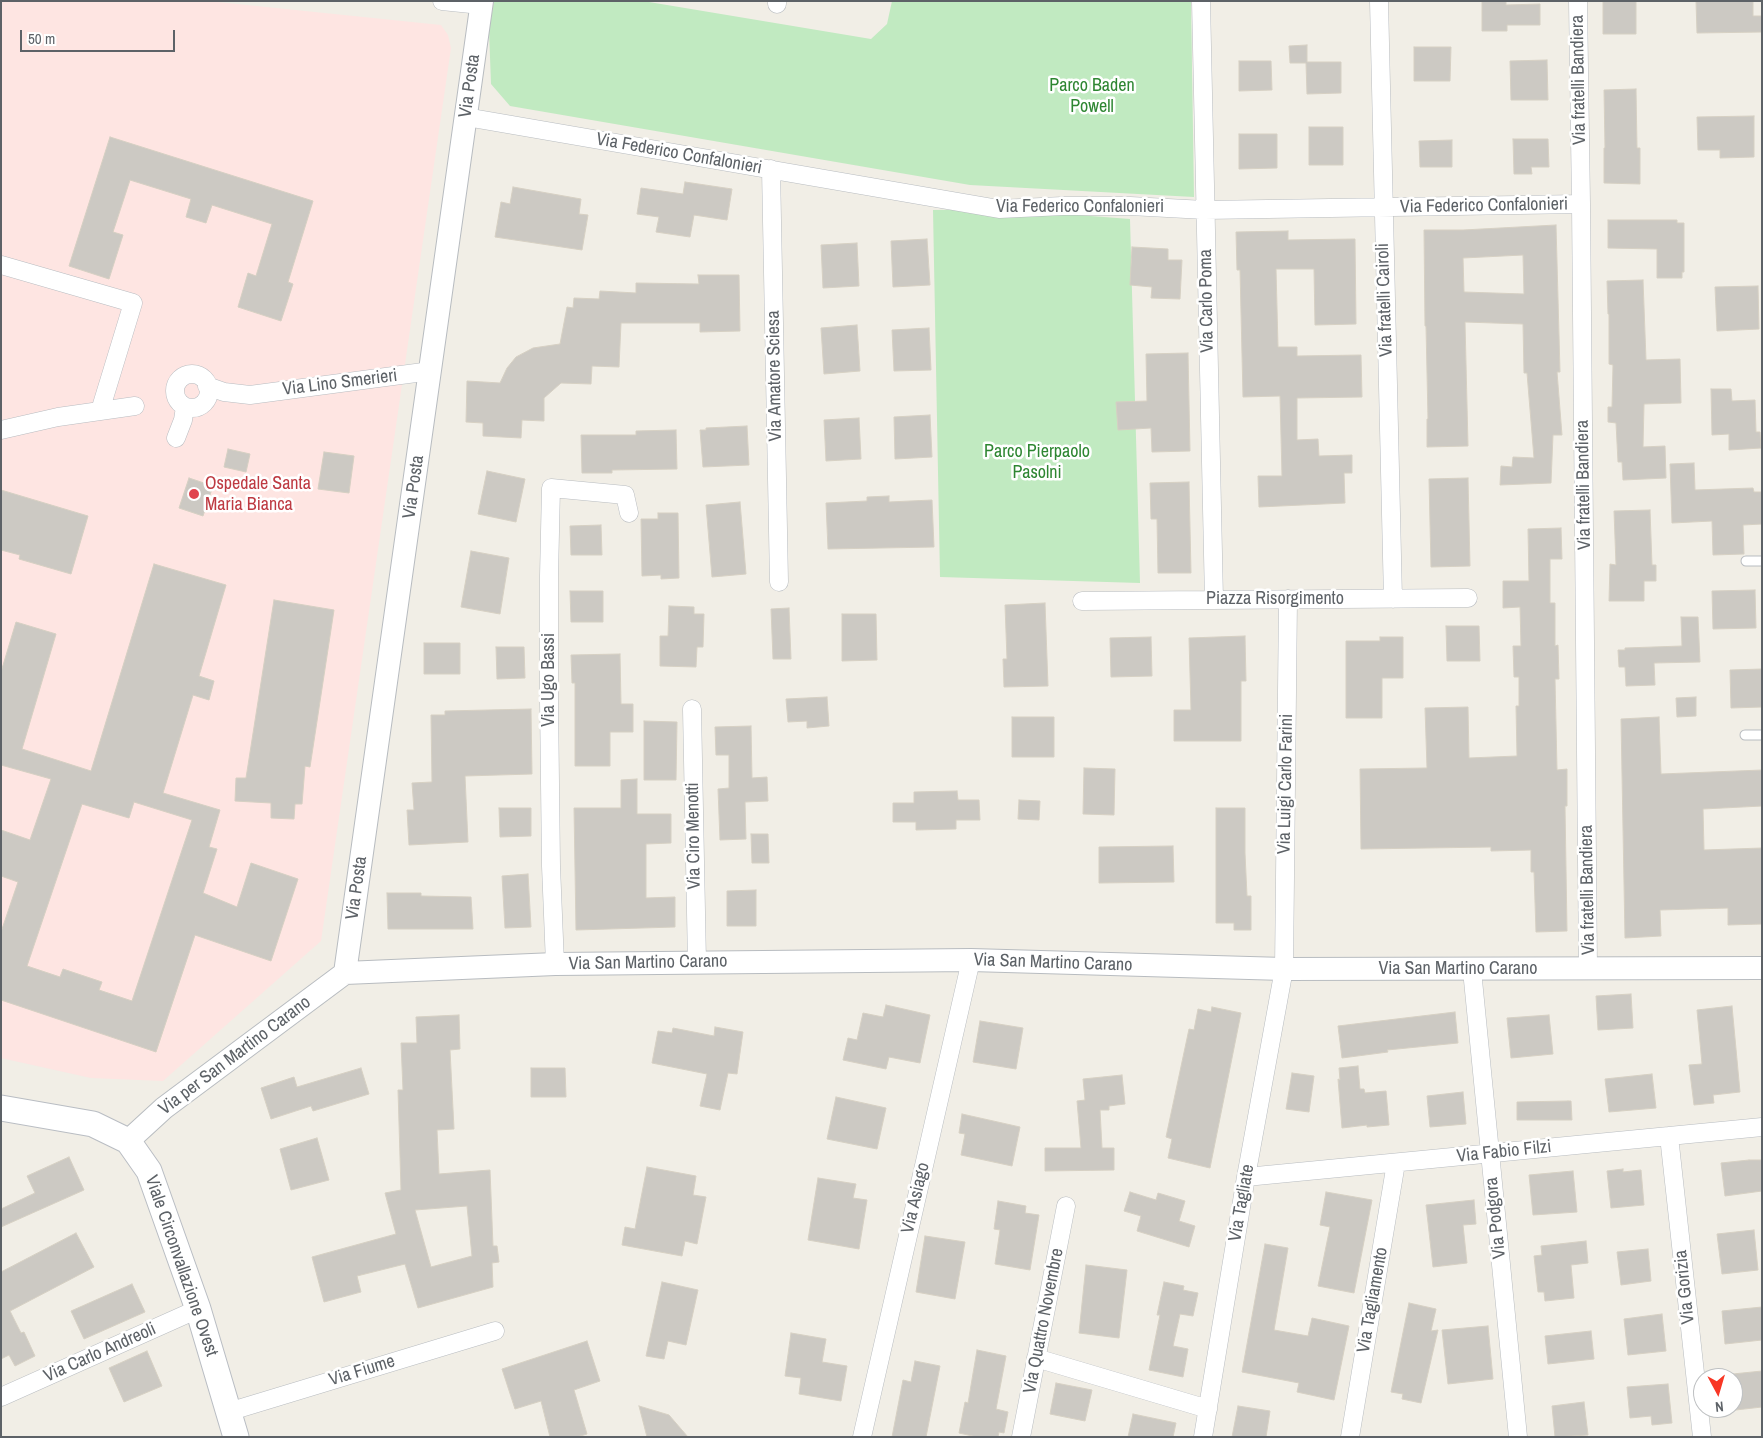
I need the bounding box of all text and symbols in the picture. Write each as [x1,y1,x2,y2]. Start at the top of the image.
street label: Via fratelli Bandiera [1567,15,1591,145]
scale bar [22,20,178,52]
text: 50 m [28,28,55,49]
street label: Via Posta [455,53,485,119]
park label: Parco Baden Powell [1049,75,1135,118]
street label: Via Federico Confalonieri [594,129,764,179]
street label: Via Federico Confalonieri [1400,194,1568,218]
street label: Via Federico Confalonieri [996,196,1164,218]
street label: Via fratelli Cairoli [1372,243,1398,357]
street label: Via Carlo Poma [1195,249,1219,353]
street label: Via Amatore Sciesa [763,310,787,442]
street label: Via Lino Smerieri [281,365,399,401]
street label: Via fratelli Bandiera [1572,420,1596,550]
park label: Parco Pierpaolo Pasolni [984,441,1090,484]
street label: Via Posta [399,454,429,520]
place label: Ospedale Santa Maria Bianca [205,473,311,516]
marker: Ospedale Santa Maria Bianca [187,487,201,501]
street label: Piazza Risorgimento [1206,588,1344,610]
street label: Via Ugo Bassi [538,633,560,727]
street label: Via Luigi Carlo Farini [1274,714,1298,854]
street label: Via Ciro Menotti [682,782,706,890]
street label: Via fratelli Bandiera [1576,825,1600,955]
street label: Via Posta [342,855,372,921]
street label: Via San Martino Carano [973,949,1133,977]
street label: Via San Martino Carano [568,951,728,975]
street label: Via San Martino Carano [1379,958,1537,980]
street label: Via per San Martino Carano [155,992,315,1120]
street label: Via Fabio Filzi [1456,1136,1552,1168]
street label: Via Asiago [897,1161,935,1235]
street label: Via Tagliate [1225,1163,1259,1243]
street label: Viale Circonvallazione Ovest [140,1173,222,1359]
street label: Via Podgora [1481,1176,1511,1260]
street label: Via Tagliamento [1353,1246,1393,1354]
street label: Via Quattro Novembre [1019,1247,1069,1395]
street label: Via Gorizia [1670,1249,1700,1325]
street label: Via Carlo Andreoli [41,1319,159,1387]
street label: Via Fiume [326,1351,398,1391]
north arrow [1693,1368,1743,1418]
text: N [1714,1398,1725,1416]

